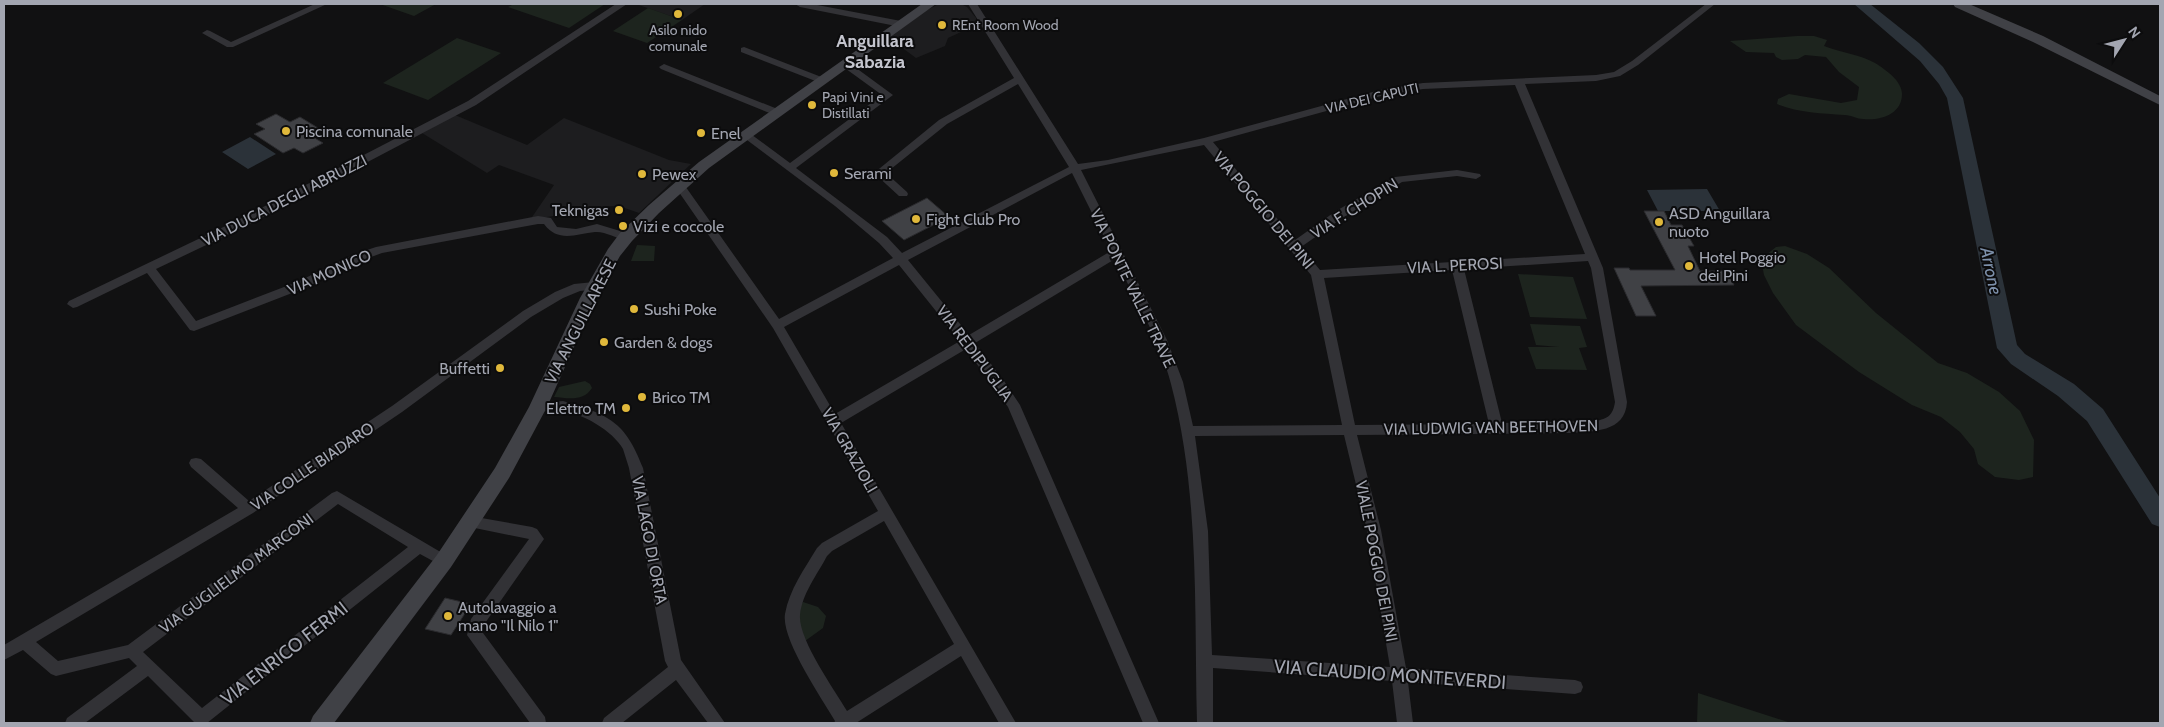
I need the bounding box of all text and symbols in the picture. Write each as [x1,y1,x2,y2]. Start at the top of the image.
marker: Asilo nido comunale [672,8,684,20]
north arrow [2099,15,2149,65]
place label: REnt Room Wood [952,16,1059,34]
marker: REnt Room Wood [936,19,948,31]
place label: Asilo nido comunale [649,21,707,55]
text: N [2124,23,2145,42]
district label: Anguillara Sabazia [836,30,914,73]
street label: VIA DEI CAPUTI [1324,79,1420,117]
place label: Papi Vini e Distillati [822,88,884,122]
marker: Papi Vini e Distillati [806,99,818,111]
place label: Piscina comunale [296,122,413,141]
place label: Enel [711,124,741,143]
marker: Piscina comunale [280,125,292,137]
marker: Enel [695,127,707,139]
street label: VIA POGGIO DEI PINI [1209,148,1318,273]
street label: VIA DUCA DEGLI ABRUZZI [198,150,370,250]
place label: Serami [844,164,892,183]
place label: Pewex [652,165,697,184]
marker: Serami [828,167,840,179]
marker: Pewex [636,168,648,180]
street label: VIA F. CHOPIN [1307,174,1401,243]
place label: Teknigas [552,201,609,220]
marker: Teknigas [613,204,625,216]
place label: ASD Anguillara nuoto [1669,204,1770,241]
street label: VIA PONTE VALLE TRAVE [1086,206,1179,371]
place label: Fight Club Pro [926,210,1021,229]
marker: Fight Club Pro [910,213,922,225]
marker: ASD Anguillara nuoto [1653,216,1665,228]
place label: Vizi e coccole [633,217,724,236]
marker: Vizi e coccole [617,220,629,232]
water label: Arrone [1975,244,2007,297]
street label: VIA MONICO [284,246,374,299]
place label: Hotel Poggio dei Pini [1699,248,1786,285]
street label: VIA L. PEROSI [1407,254,1503,277]
street label: VIA ANGUILLARESE [541,256,620,387]
marker: Hotel Poggio dei Pini [1683,260,1695,272]
place label: Sushi Poke [644,300,717,319]
street label: VIA REDIPUGLIA [932,302,1017,405]
marker: Sushi Poke [628,303,640,315]
place label: Garden & dogs [614,333,713,352]
marker: Garden & dogs [598,336,610,348]
place label: Buffetti [439,359,490,378]
marker: Buffetti [494,362,506,374]
place label: Brico TM [652,388,711,407]
marker: Brico TM [636,391,648,403]
place label: Elettro TM [546,399,616,418]
marker: Elettro TM [620,402,632,414]
street label: VIA GRAZIOLI [818,404,882,496]
street label: VIA LUDWIG VAN BEETHOVEN [1384,416,1598,439]
street label: VIA COLLE BIADARO [247,418,377,515]
street label: VIA LAGO DI ORTA [628,474,671,606]
street label: VIALE POGGIO DEI PINI [1352,479,1401,643]
street label: VIA GUGLIELMO MARCONI [156,509,317,638]
street label: VIA ENRICO FERMI [216,597,352,710]
place label: Autolavaggio a mano "Il Nilo 1" [458,598,558,635]
marker: Autolavaggio a mano "Il Nilo 1" [442,610,454,622]
street label: VIA CLAUDIO MONTEVERDI [1273,655,1507,694]

